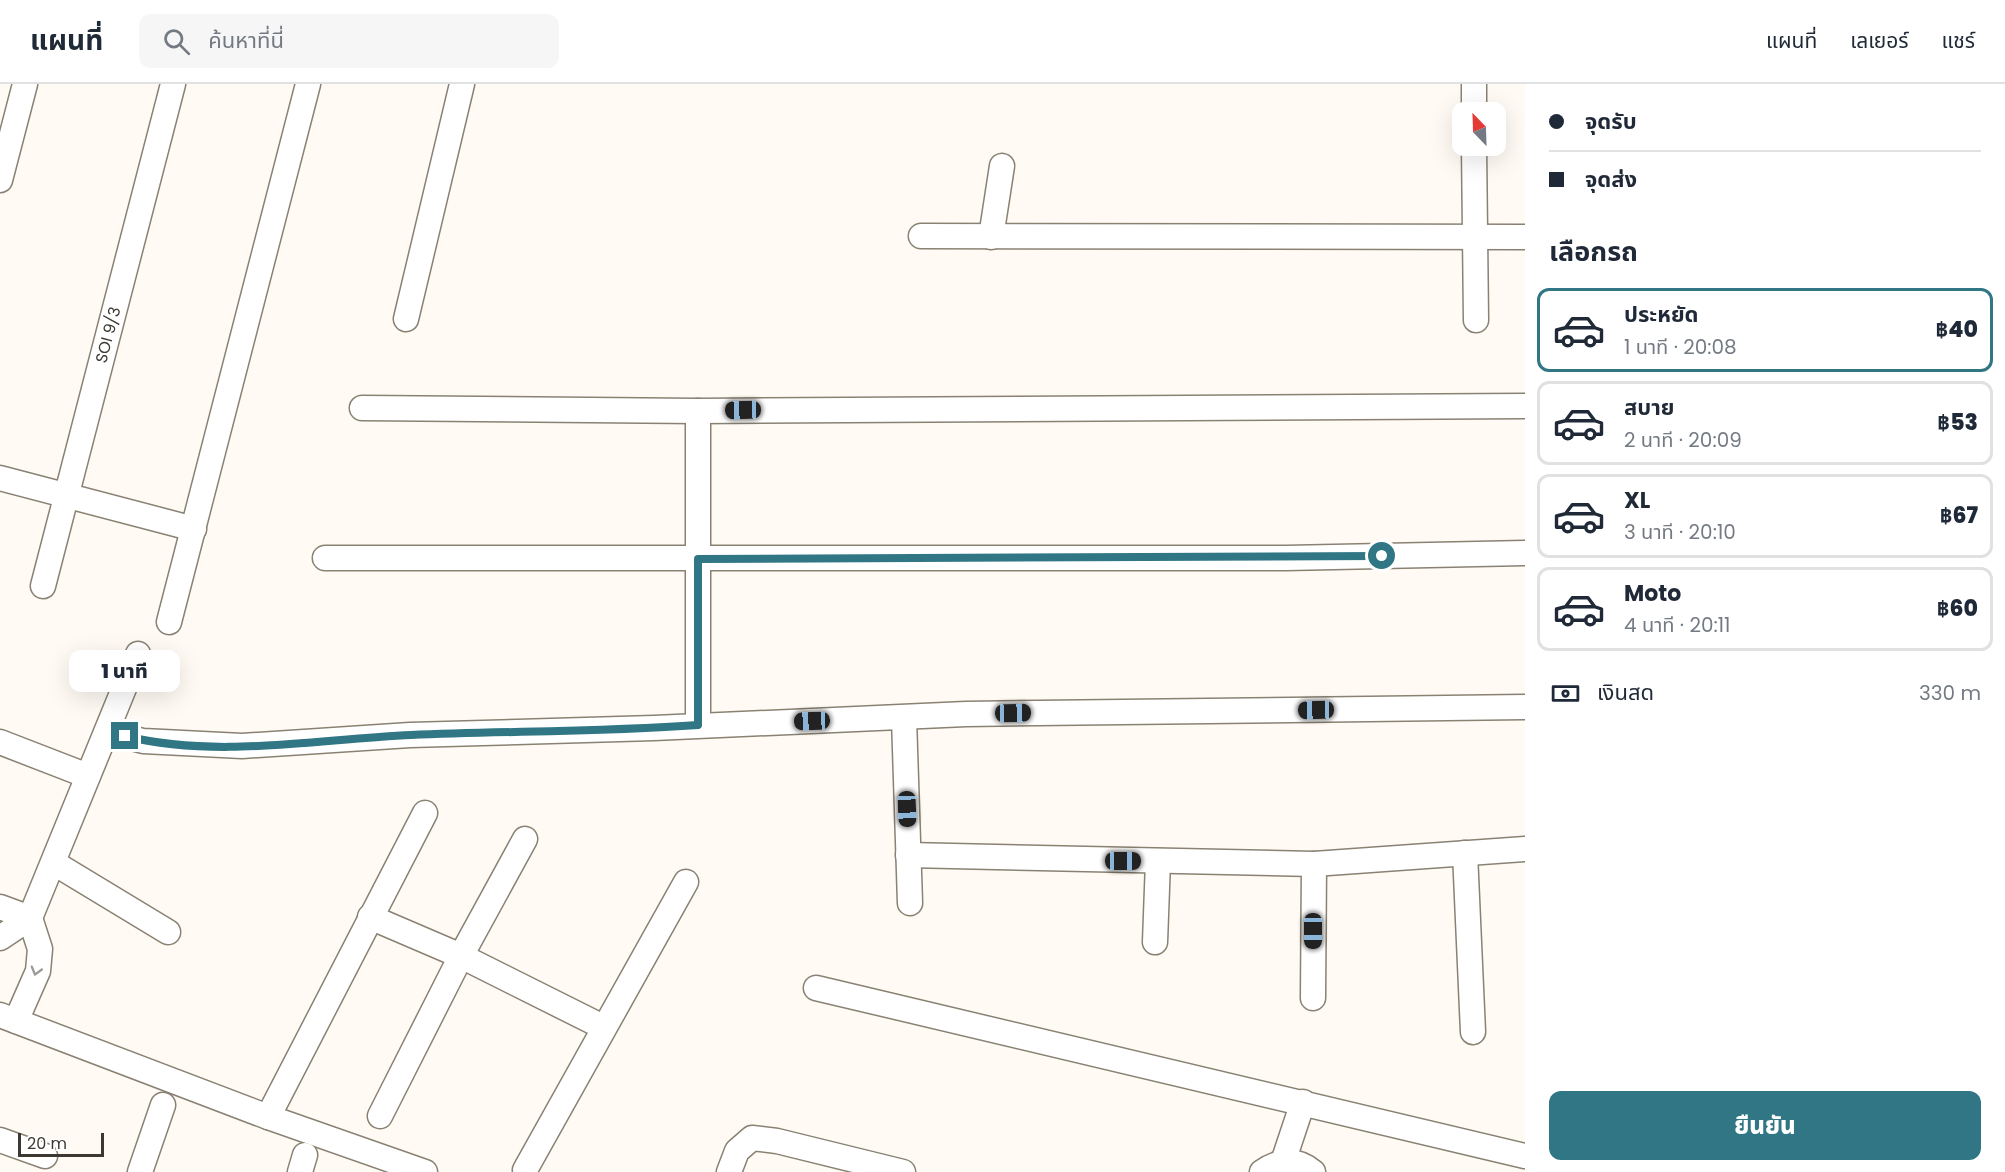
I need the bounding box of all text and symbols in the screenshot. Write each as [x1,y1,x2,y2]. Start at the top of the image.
search box [139,14,559,68]
text: แผนที่ [30,21,103,60]
icon: search [160,25,193,58]
text: ค้นหาที่นี่ [208,25,284,56]
text: แผนที่ [1766,26,1817,55]
text: เลเยอร์ [1850,26,1909,55]
text: แชร์ [1942,26,1975,55]
north arrow [1452,102,1506,156]
map controls [1452,102,1506,156]
text: จุดรับ [1585,106,1637,137]
text: จุดส่ง [1585,164,1637,195]
text: เลือกรถ [1549,233,1638,270]
text: ประหยัด [1624,299,1699,330]
icon: car [1552,303,1606,357]
street label: SOI 9/3 [89,304,127,366]
text: ฿40 [1936,314,1978,345]
text: 1 นาที · 20:08 [1624,333,1737,361]
text: สบาย [1624,392,1674,423]
icon: car [1552,396,1606,450]
car [725,401,761,419]
text: ฿53 [1937,407,1978,438]
text: 2 นาที · 20:09 [1624,426,1742,454]
text: XL [1624,485,1650,516]
icon: car [1552,489,1606,543]
text: ฿67 [1940,500,1978,531]
text: 3 นาที · 20:10 [1624,518,1736,546]
route start [1368,542,1395,569]
text: Moto [1624,578,1681,609]
icon: car [1552,582,1606,636]
text: ฿60 [1937,593,1978,624]
text: 4 นาที · 20:11 [1624,611,1731,639]
callout: 1 นาที [70,649,180,691]
text: 1 นาที [101,657,148,685]
icon: cash [1549,677,1582,710]
text: เงินสด [1597,677,1654,708]
text: 330 m [1919,679,1981,707]
car [1298,701,1334,719]
car [995,704,1031,722]
car [794,711,830,731]
route end [111,722,138,749]
car [897,791,917,827]
car [1105,852,1141,870]
car [1304,913,1322,949]
one-way arrow [31,965,43,976]
button: ยืนยัน [1549,1091,1981,1160]
scale bar [18,1130,104,1158]
text: 20 m [27,1132,67,1155]

